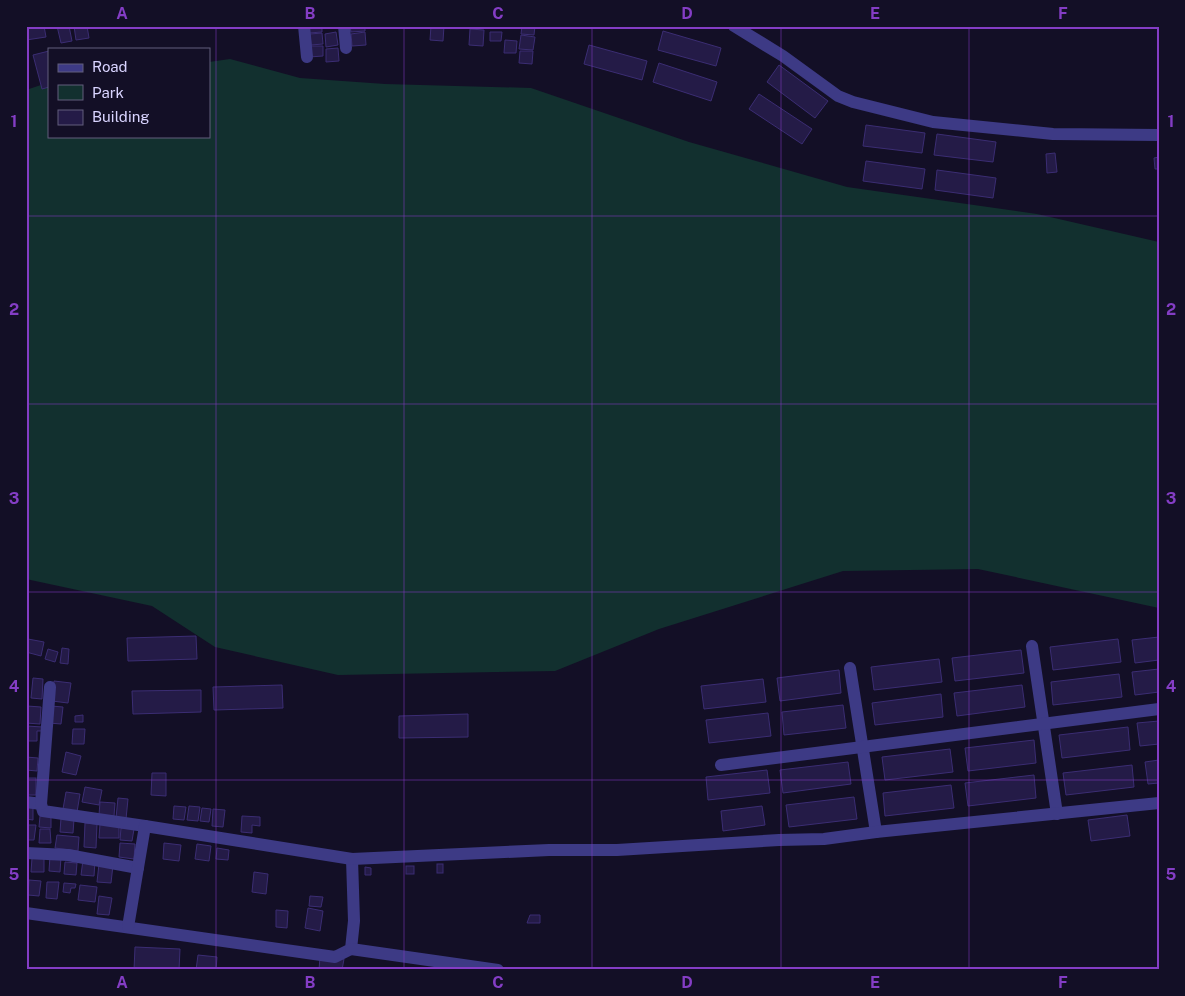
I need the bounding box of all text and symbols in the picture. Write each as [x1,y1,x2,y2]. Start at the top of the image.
text: A [116,4,128,23]
text: B [305,4,316,23]
text: C [492,4,504,23]
text: D [681,4,693,23]
text: E [870,4,880,23]
text: F [1058,4,1068,23]
legend [48,48,210,138]
text: Road [92,58,128,75]
text: Park [92,84,124,101]
text: Building [92,108,150,125]
text: 1 [11,112,17,131]
text: 1 [1168,112,1174,131]
text: 2 [9,300,19,319]
text: 2 [1166,300,1176,319]
text: 3 [9,489,19,508]
text: 3 [1166,489,1176,508]
text: 4 [9,677,20,696]
text: 4 [1166,677,1177,696]
text: 5 [9,865,20,884]
text: 5 [1166,865,1177,884]
text: A [116,973,128,992]
text: B [305,973,316,992]
text: C [492,973,504,992]
text: D [681,973,693,992]
text: E [870,973,880,992]
text: F [1058,973,1068,992]

